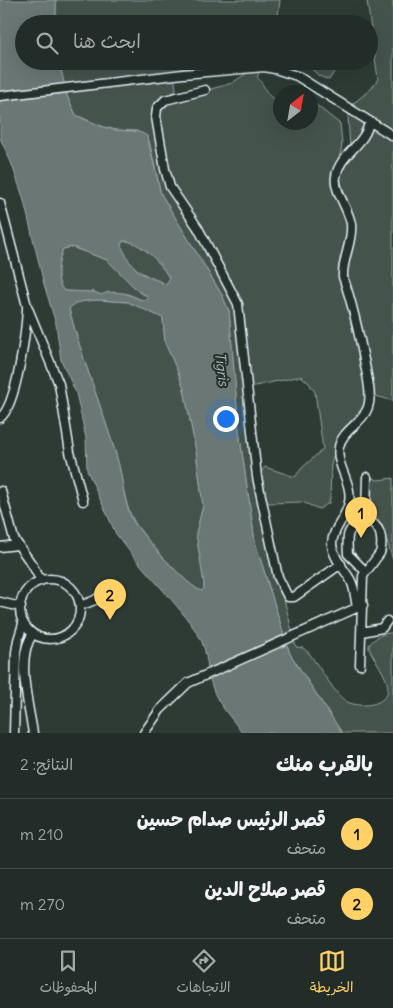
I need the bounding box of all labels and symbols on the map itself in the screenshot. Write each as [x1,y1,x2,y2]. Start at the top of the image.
north arrow [273,85,318,130]
water label: Tigris [211,351,233,388]
your location [213,406,239,432]
pin: 1 [345,497,377,538]
pin: 2 [94,579,126,620]

